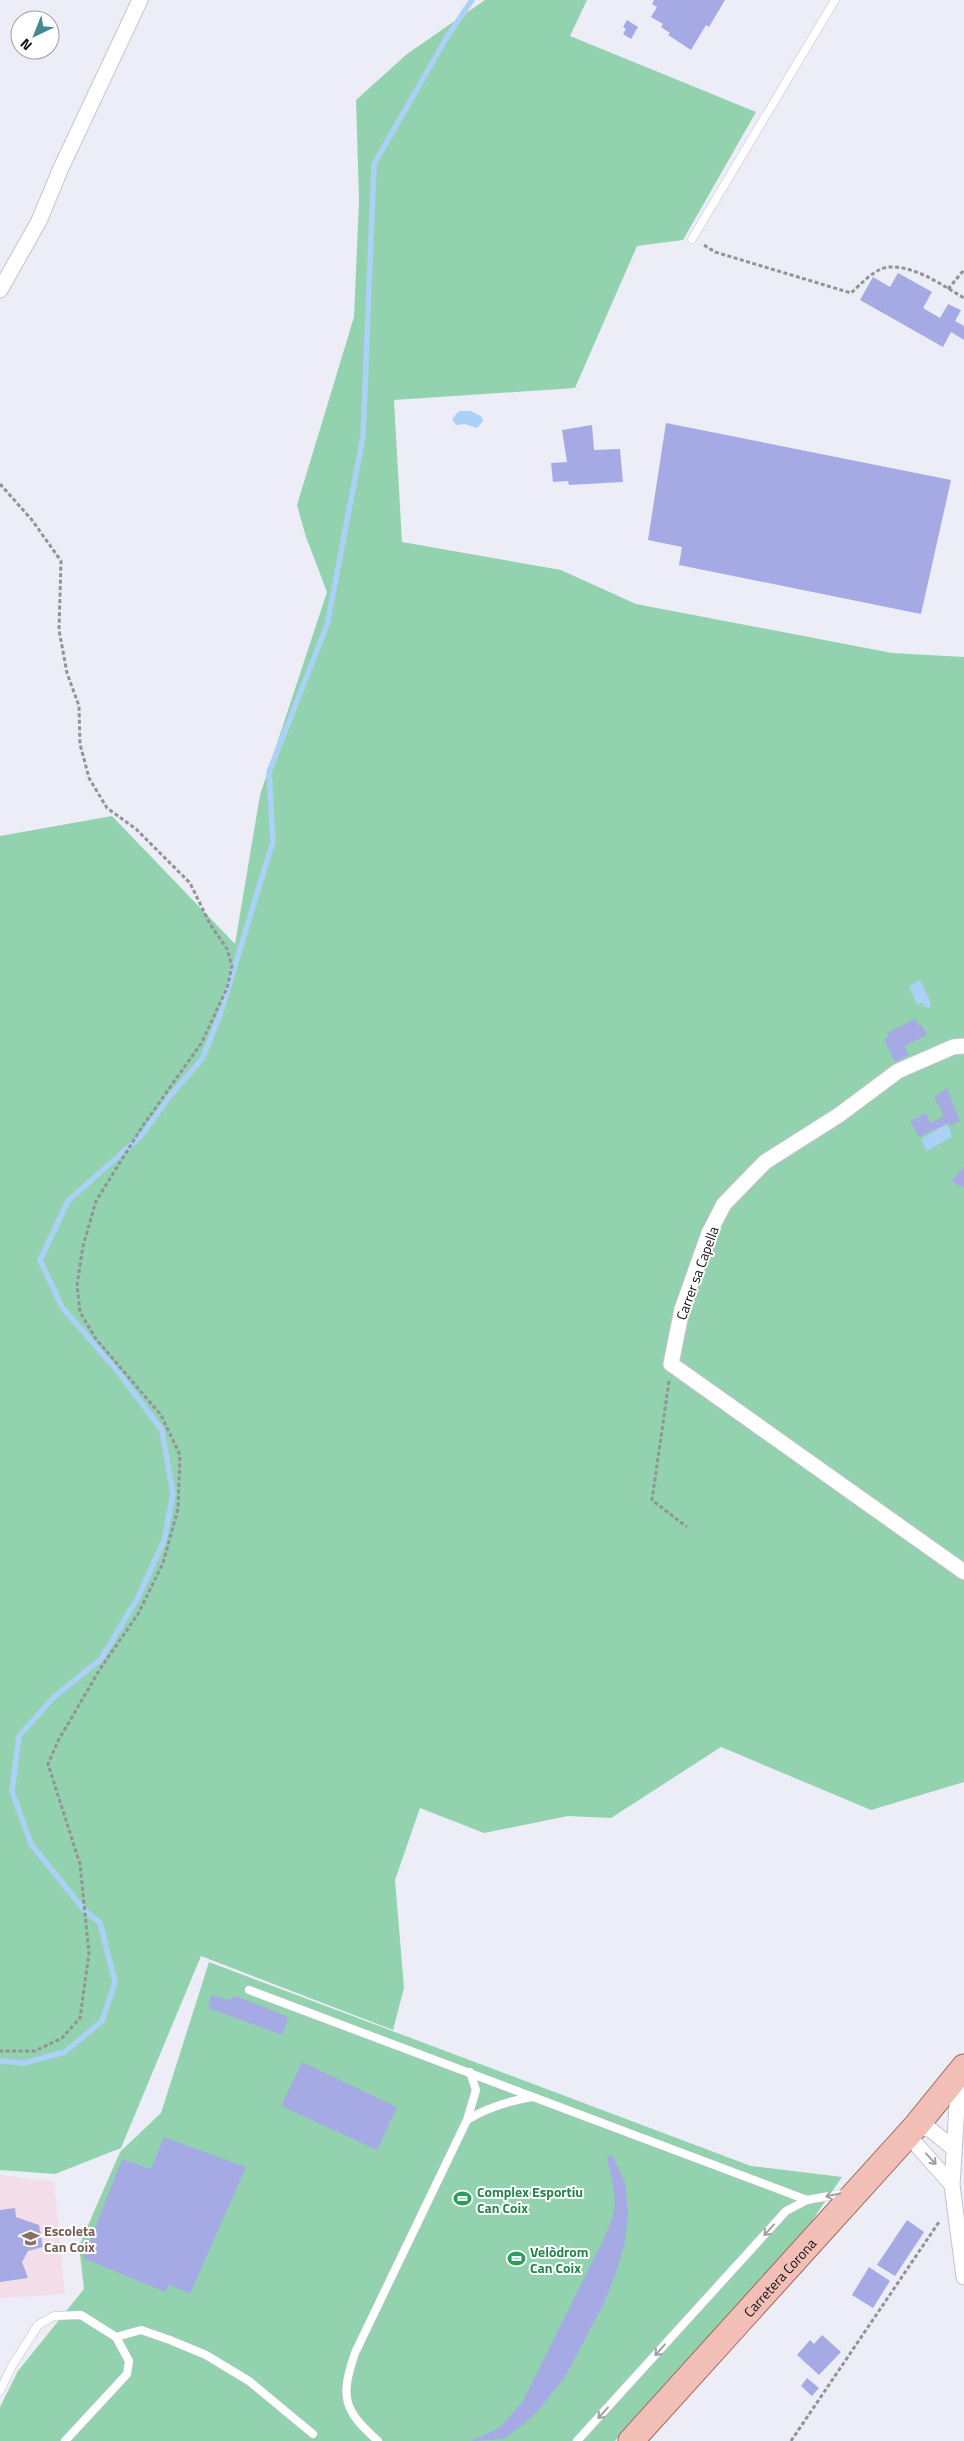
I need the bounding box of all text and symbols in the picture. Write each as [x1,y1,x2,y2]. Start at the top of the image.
north arrow [10,10,60,60]
text: N [15,34,37,56]
street label: Carrer sa Capella [670,1223,724,1323]
one-way arrow [925,2153,937,2166]
place label: Complex Esportiu Can Coix [477,2181,583,2218]
sports icon: Complex Esportiu Can Coix [453,2189,473,2209]
one-way arrow [825,2191,841,2200]
place label: Escoleta Can Coix [44,2220,95,2257]
one-way arrow [764,2223,775,2236]
school or university icon: Escoleta Can Coix [20,2228,40,2248]
street label: Carretera Corona [738,2233,821,2321]
place label: Velòdrom Can Coix [530,2241,589,2278]
sports icon: Velòdrom Can Coix [506,2249,526,2269]
one-way arrow [654,2343,666,2356]
one-way arrow [597,2406,609,2419]

